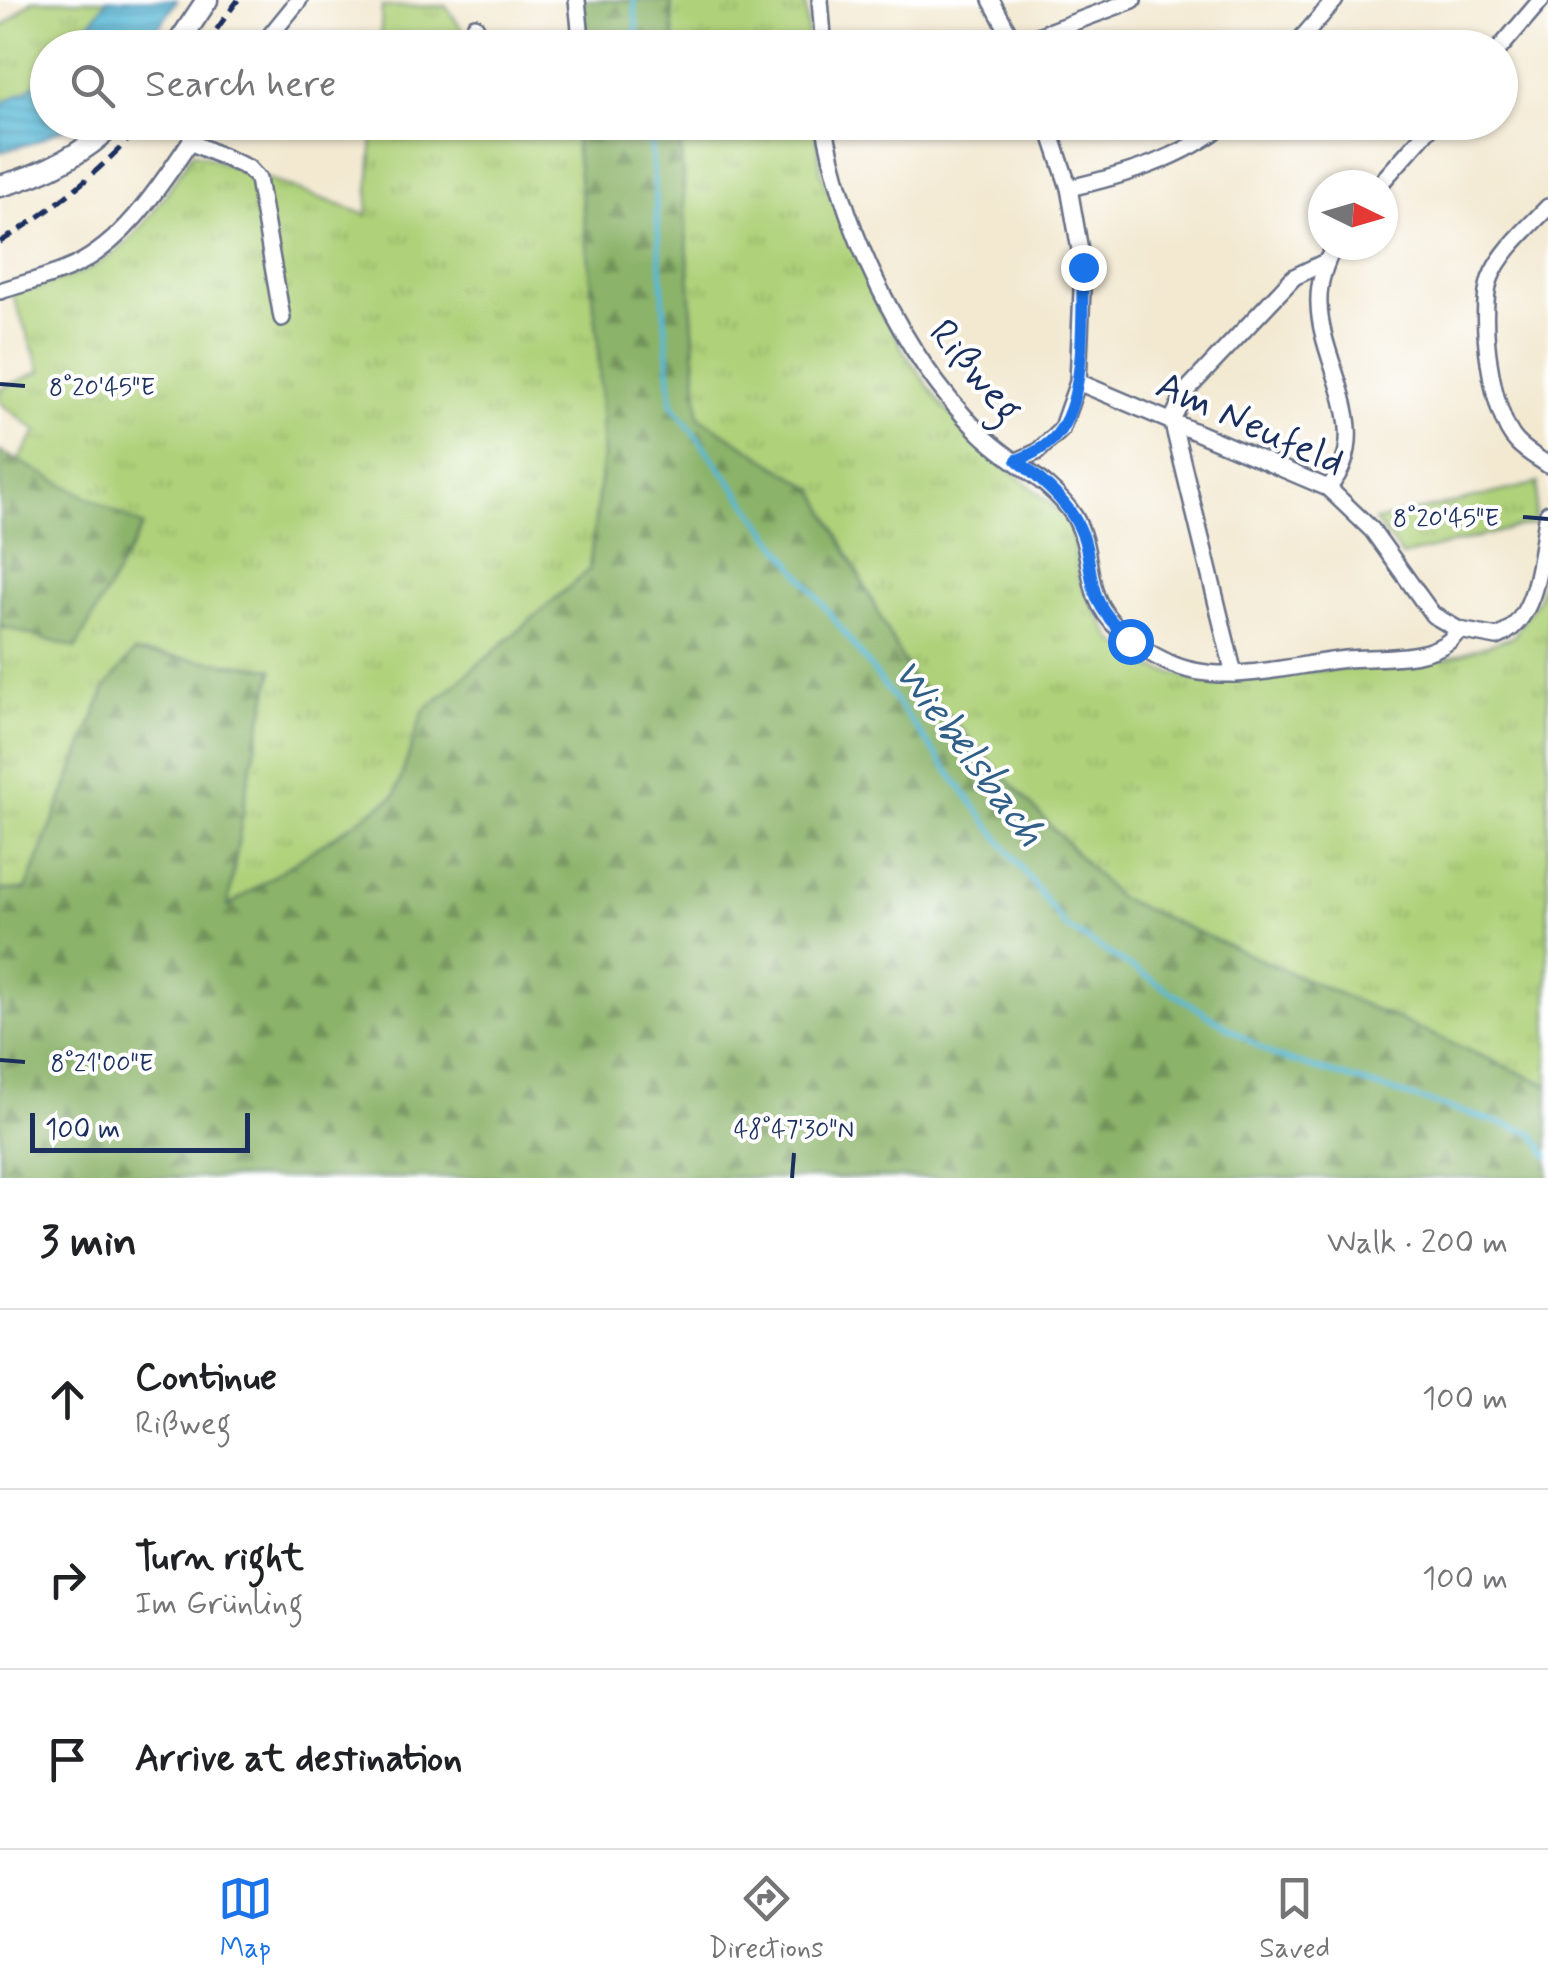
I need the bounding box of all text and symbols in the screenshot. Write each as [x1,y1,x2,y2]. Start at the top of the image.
search box [30,30,1518,140]
icon: search [65,58,120,113]
text: Search here [145,61,336,110]
north arrow [1308,170,1398,260]
route end [1061,245,1107,291]
street label: Rißweg [913,309,1033,437]
street label: Am Neufeld [1148,360,1352,489]
text: 8°20'45"E [49,372,155,405]
text: 8°20'45"E [1393,503,1499,536]
route start [1108,619,1154,665]
water label: Wiebelsbach [880,648,1057,858]
text: 8°21'00"E [51,1048,153,1081]
scale bar [30,1108,250,1152]
text: 100 m [45,1112,120,1149]
text: 48°47'30"N [734,1114,854,1147]
text: 3 min [40,1216,137,1271]
text: Walk · 200 m [1327,1222,1508,1264]
text: Continue [135,1354,277,1403]
icon: ahead [40,1372,95,1427]
text: 100 m [1422,1378,1508,1420]
text: Rißweg [135,1403,231,1445]
text: Turn right [135,1534,304,1583]
icon: right [40,1552,95,1607]
text: 100 m [1422,1558,1508,1600]
text: Im Grünling [135,1583,303,1625]
icon: arrive [40,1732,95,1787]
text: Arrive at destination [135,1735,462,1784]
tab: Map [218,1871,273,1968]
tab: Directions [709,1871,824,1968]
tab: Saved [1259,1871,1330,1968]

